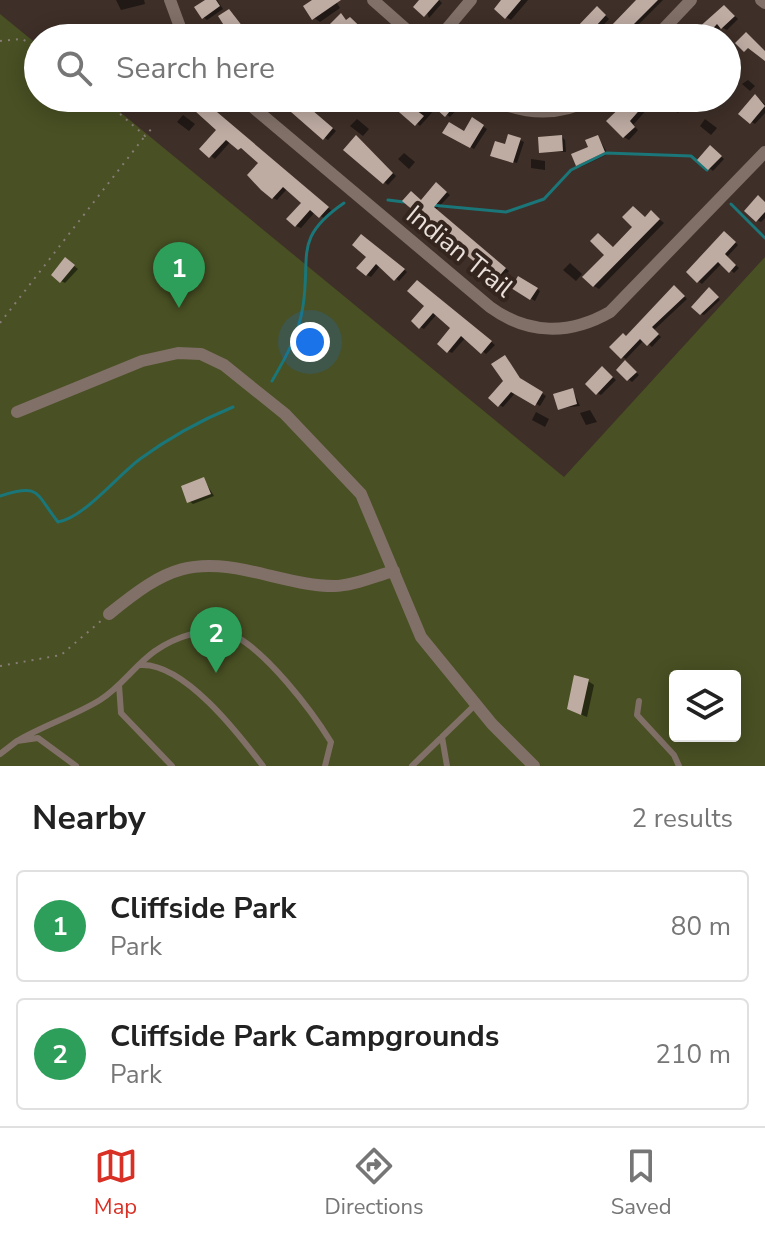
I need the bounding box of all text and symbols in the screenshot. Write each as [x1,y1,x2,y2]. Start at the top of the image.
search box [24,24,741,112]
icon: search [52,46,96,90]
text: Search here [116,48,275,89]
street label: Indian Trail [399,197,521,306]
pin: 1 [153,242,205,308]
your location [290,322,330,362]
pin: 2 [190,607,242,673]
map controls [669,670,741,742]
button: layers [669,670,741,742]
text: Nearby [32,795,146,841]
text: 2 results [632,801,733,836]
text: Cliffside Park [110,888,296,929]
text: 1 [52,909,68,944]
text: 80 m [671,909,731,944]
text: Park [110,929,162,964]
text: Cliffside Park Campgrounds [110,1016,500,1057]
text: 2 [52,1037,68,1072]
text: 210 m [655,1037,731,1072]
text: Park [110,1057,162,1092]
tab: Map [94,1144,138,1222]
tab: Directions [325,1144,424,1222]
tab: Saved [611,1144,671,1222]

